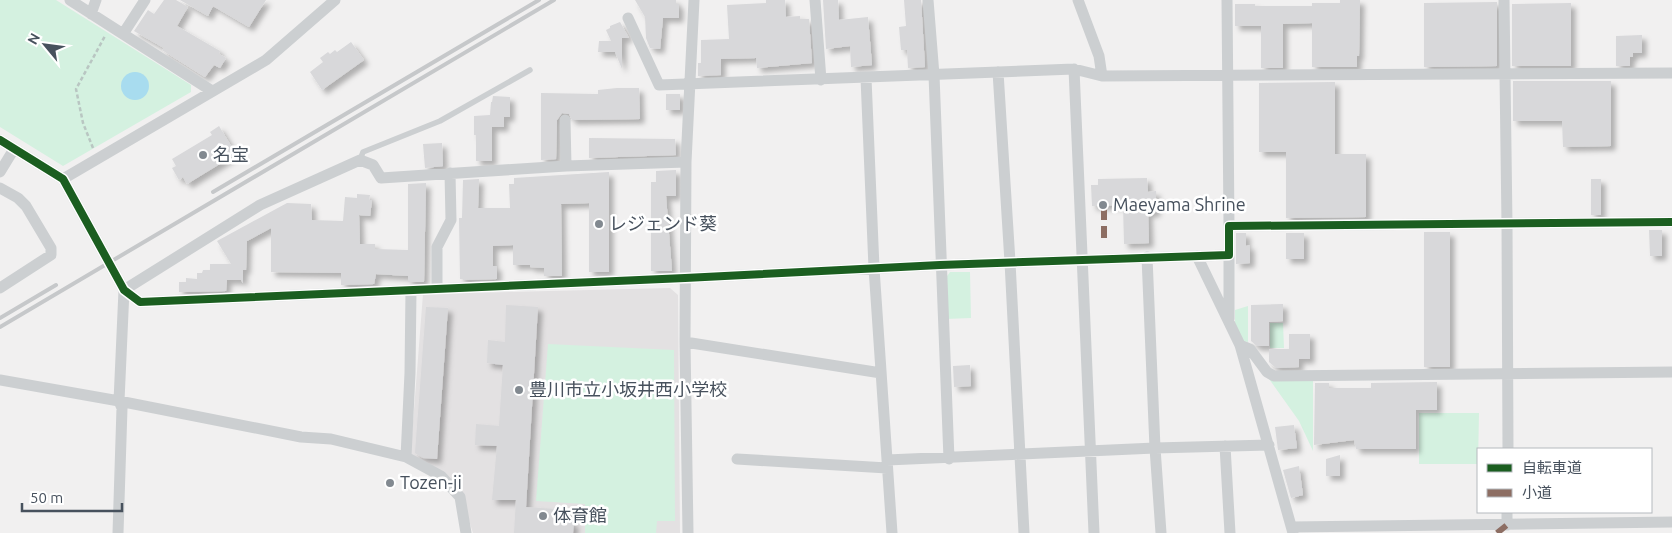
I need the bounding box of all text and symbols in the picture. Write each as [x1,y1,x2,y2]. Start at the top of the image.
north arrow [20,20,70,70]
text: N [24,30,43,47]
place label: 名宝 [213,144,249,164]
marker: 名宝 [197,149,209,161]
place label: Maeyama Shrine [1113,194,1246,214]
marker: Maeyama Shrine [1097,199,1109,211]
place label: レジェンド葵 [609,213,717,233]
marker: レジェンド葵 [593,218,605,230]
place label: 豊川市立小坂井西小学校 [529,379,727,399]
marker: 豊川市立小坂井西小学校 [513,384,525,396]
legend [1477,448,1652,513]
text: 自転車道 [1522,459,1582,476]
place label: Tozen-ji [400,472,462,492]
marker: Tozen-ji [384,477,396,489]
scale bar [22,480,122,512]
text: 小道 [1522,484,1552,501]
text: 50 m [30,489,63,506]
place label: 体育館 [553,505,607,525]
marker: 体育館 [537,510,549,522]

